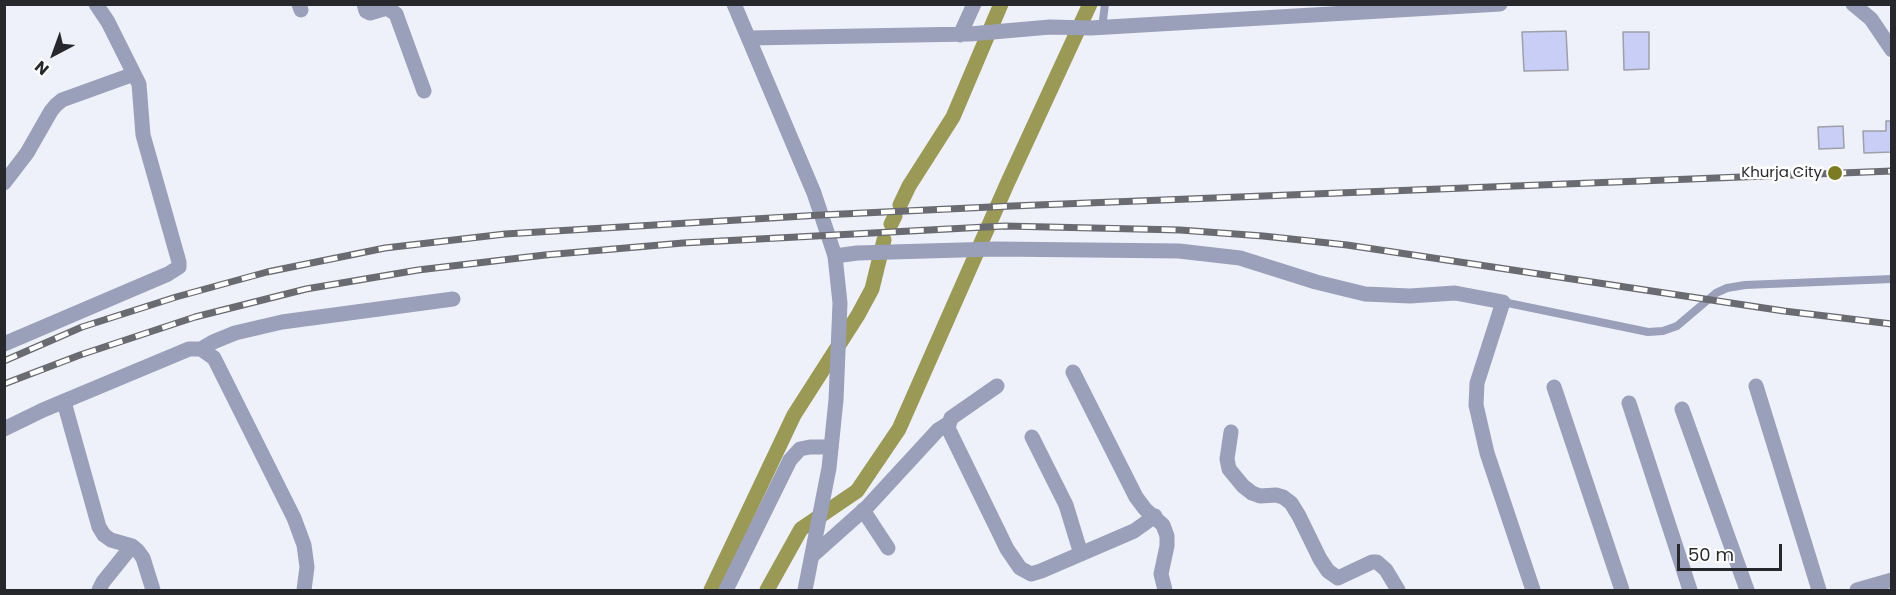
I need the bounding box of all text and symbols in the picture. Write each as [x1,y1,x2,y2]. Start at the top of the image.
north arrow [24,24,84,84]
text: N [30,55,54,81]
place label: Khurja City [1741,164,1822,182]
marker: Khurja City [1826,164,1844,182]
scale bar [1680,532,1785,570]
text: 50 m [1688,542,1734,567]

